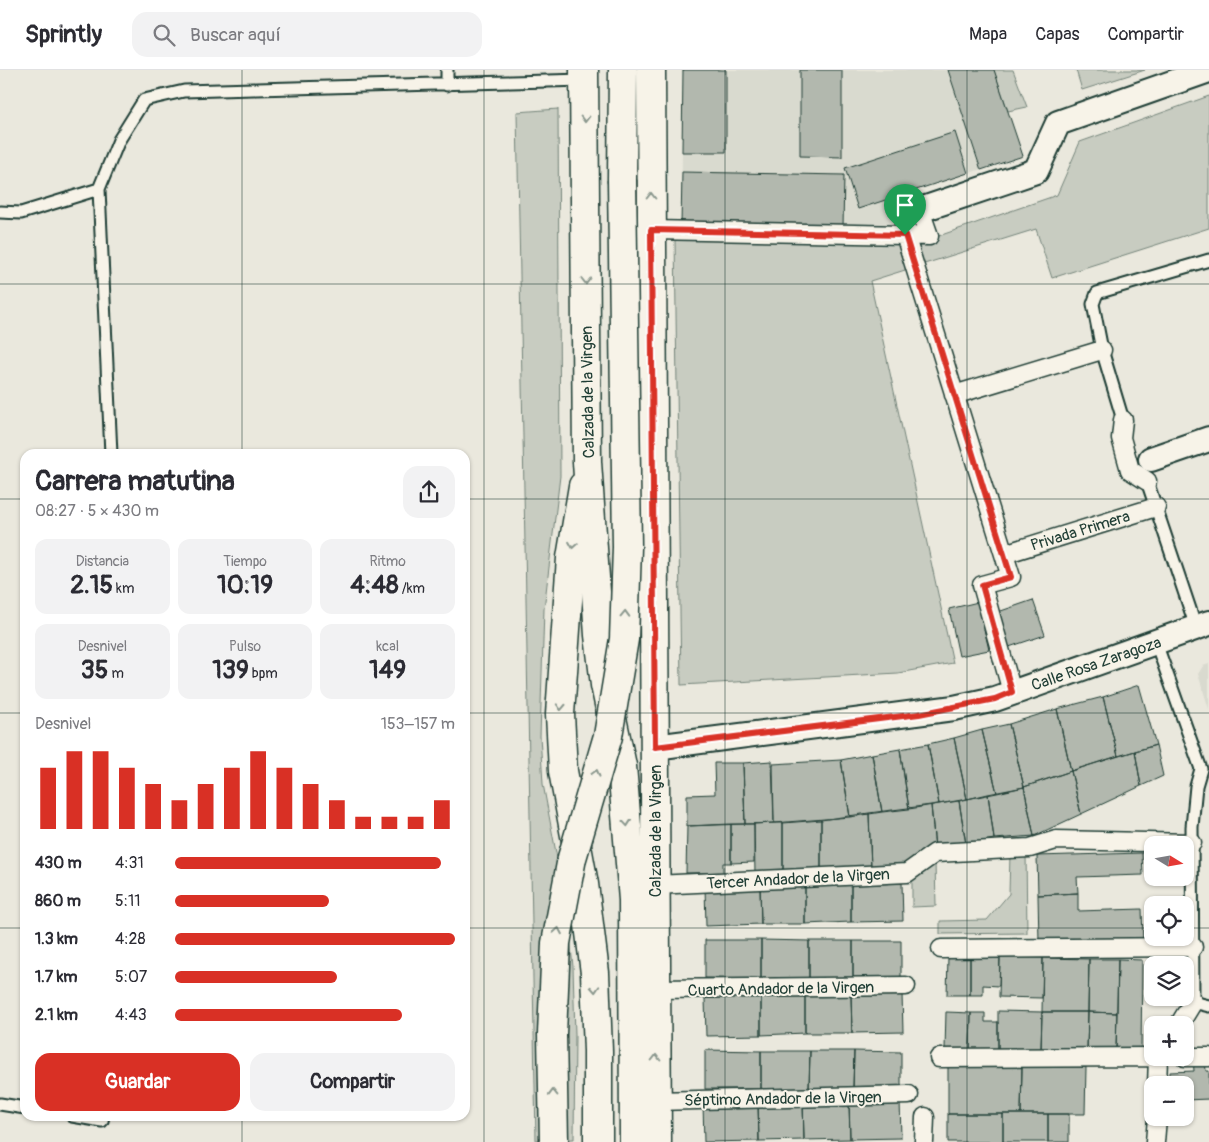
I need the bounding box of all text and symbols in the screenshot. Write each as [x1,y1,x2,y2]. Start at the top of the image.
search box [132,12,482,57]
text: Sprintly [25,20,102,49]
icon: search [150,21,178,49]
text: Buscar aquí [190,23,281,47]
text: Mapa [969,23,1007,46]
text: Capas [1035,23,1080,46]
text: Compartir [1108,23,1184,46]
one-way arrow [579,115,590,123]
pin [884,184,926,235]
icon: arrive [891,191,919,219]
one-way arrow [646,192,656,200]
one-way arrow [581,278,591,285]
street label: Calzada de la Virgen [577,326,599,458]
text: Carrera matutina [35,464,235,499]
button: share [403,466,455,518]
text: 08:27 · 5 × 430 m [35,501,159,521]
street label: Privada Primera [1028,506,1132,556]
one-way arrow [569,541,579,549]
text: Distancia [76,553,129,570]
text: Tiempo [223,553,267,570]
text: Ritmo [370,553,406,570]
text: 2.15 [70,570,113,601]
text: 10:19 [217,570,273,601]
text: 4:48 [350,570,399,601]
text: km [113,580,134,597]
text: /km [399,580,425,597]
one-way arrow [620,610,630,618]
street label: Calle Rosa Zaragoza [1029,632,1164,696]
text: Desnivel [78,638,127,655]
text: Pulso [229,638,261,655]
text: kcal [376,638,399,655]
text: 35 [81,655,108,686]
text: 139 [212,655,249,686]
text: 149 [369,655,406,686]
text: m [108,665,124,682]
text: bpm [249,665,278,682]
one-way arrow [556,703,567,711]
text: Desnivel [35,714,91,734]
text: 153–157 m [381,714,455,734]
street label: Calzada de la Virgen [646,765,666,897]
one-way arrow [591,770,601,778]
one-way arrow [621,820,632,828]
north arrow [1144,836,1194,886]
map controls [1144,836,1194,1126]
text: 430 m [35,853,82,873]
text: 4:31 [115,853,144,873]
street label: Tercer Andador de la Virgen [706,864,890,894]
text: 860 m [35,891,81,911]
text: 5:11 [115,891,140,911]
button: locate [1144,896,1194,946]
one-way arrow [553,927,563,935]
text: 1.3 km [35,929,78,949]
text: 4:28 [115,929,146,949]
button: layers [1144,956,1194,1006]
text: 1.7 km [35,967,78,987]
text: 5:07 [115,967,147,987]
street label: Cuarto Andador de la Virgen [688,977,874,1001]
one-way arrow [590,985,601,993]
text: 2.1 km [35,1005,78,1025]
text: 4:43 [115,1005,147,1025]
button: + [1144,1016,1194,1066]
button: Guardar [35,1053,240,1111]
button: Compartir [250,1053,455,1111]
one-way arrow [651,1054,661,1062]
button: − [1144,1076,1194,1126]
street label: Séptimo Andador de la Virgen [684,1087,882,1111]
one-way arrow [548,1089,558,1097]

